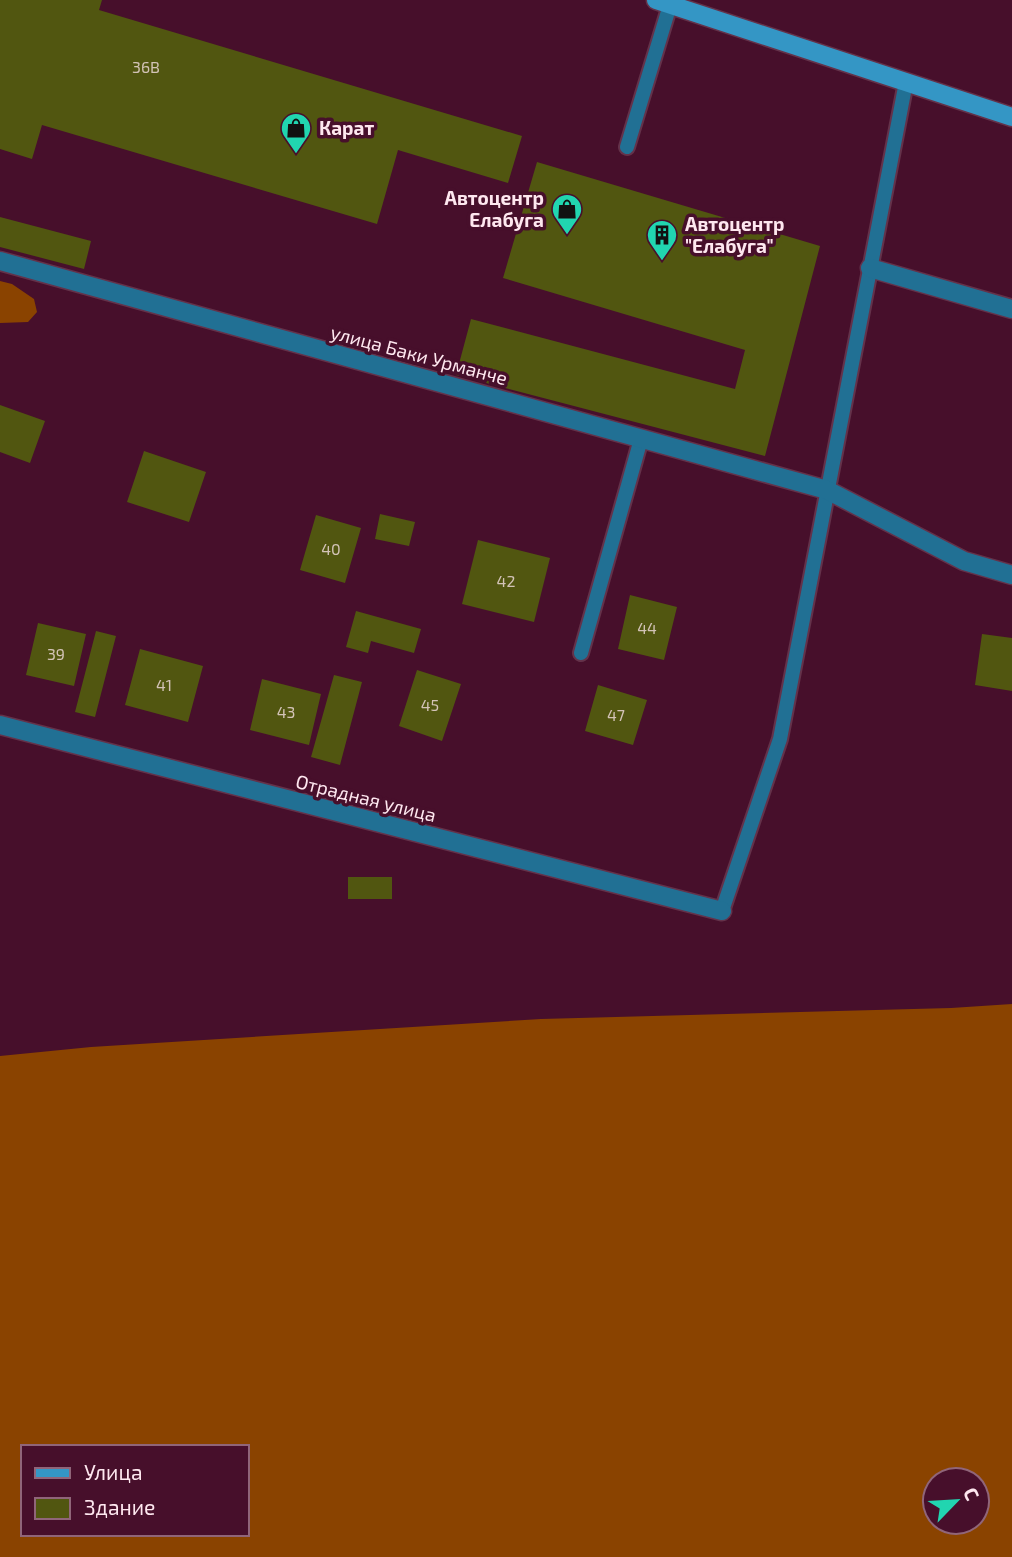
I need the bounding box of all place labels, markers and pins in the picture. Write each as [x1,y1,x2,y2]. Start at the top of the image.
shop icon: Карат [279,111,313,155]
place label: Карат [319,116,374,139]
place label: Автоцентр Елабуга [444,186,544,231]
shop icon: Автоцентр Елабуга [550,192,584,236]
place label: Автоцентр "Елабуга" [685,212,785,257]
building icon: Автоцентр "Елабуга" [645,218,679,262]

